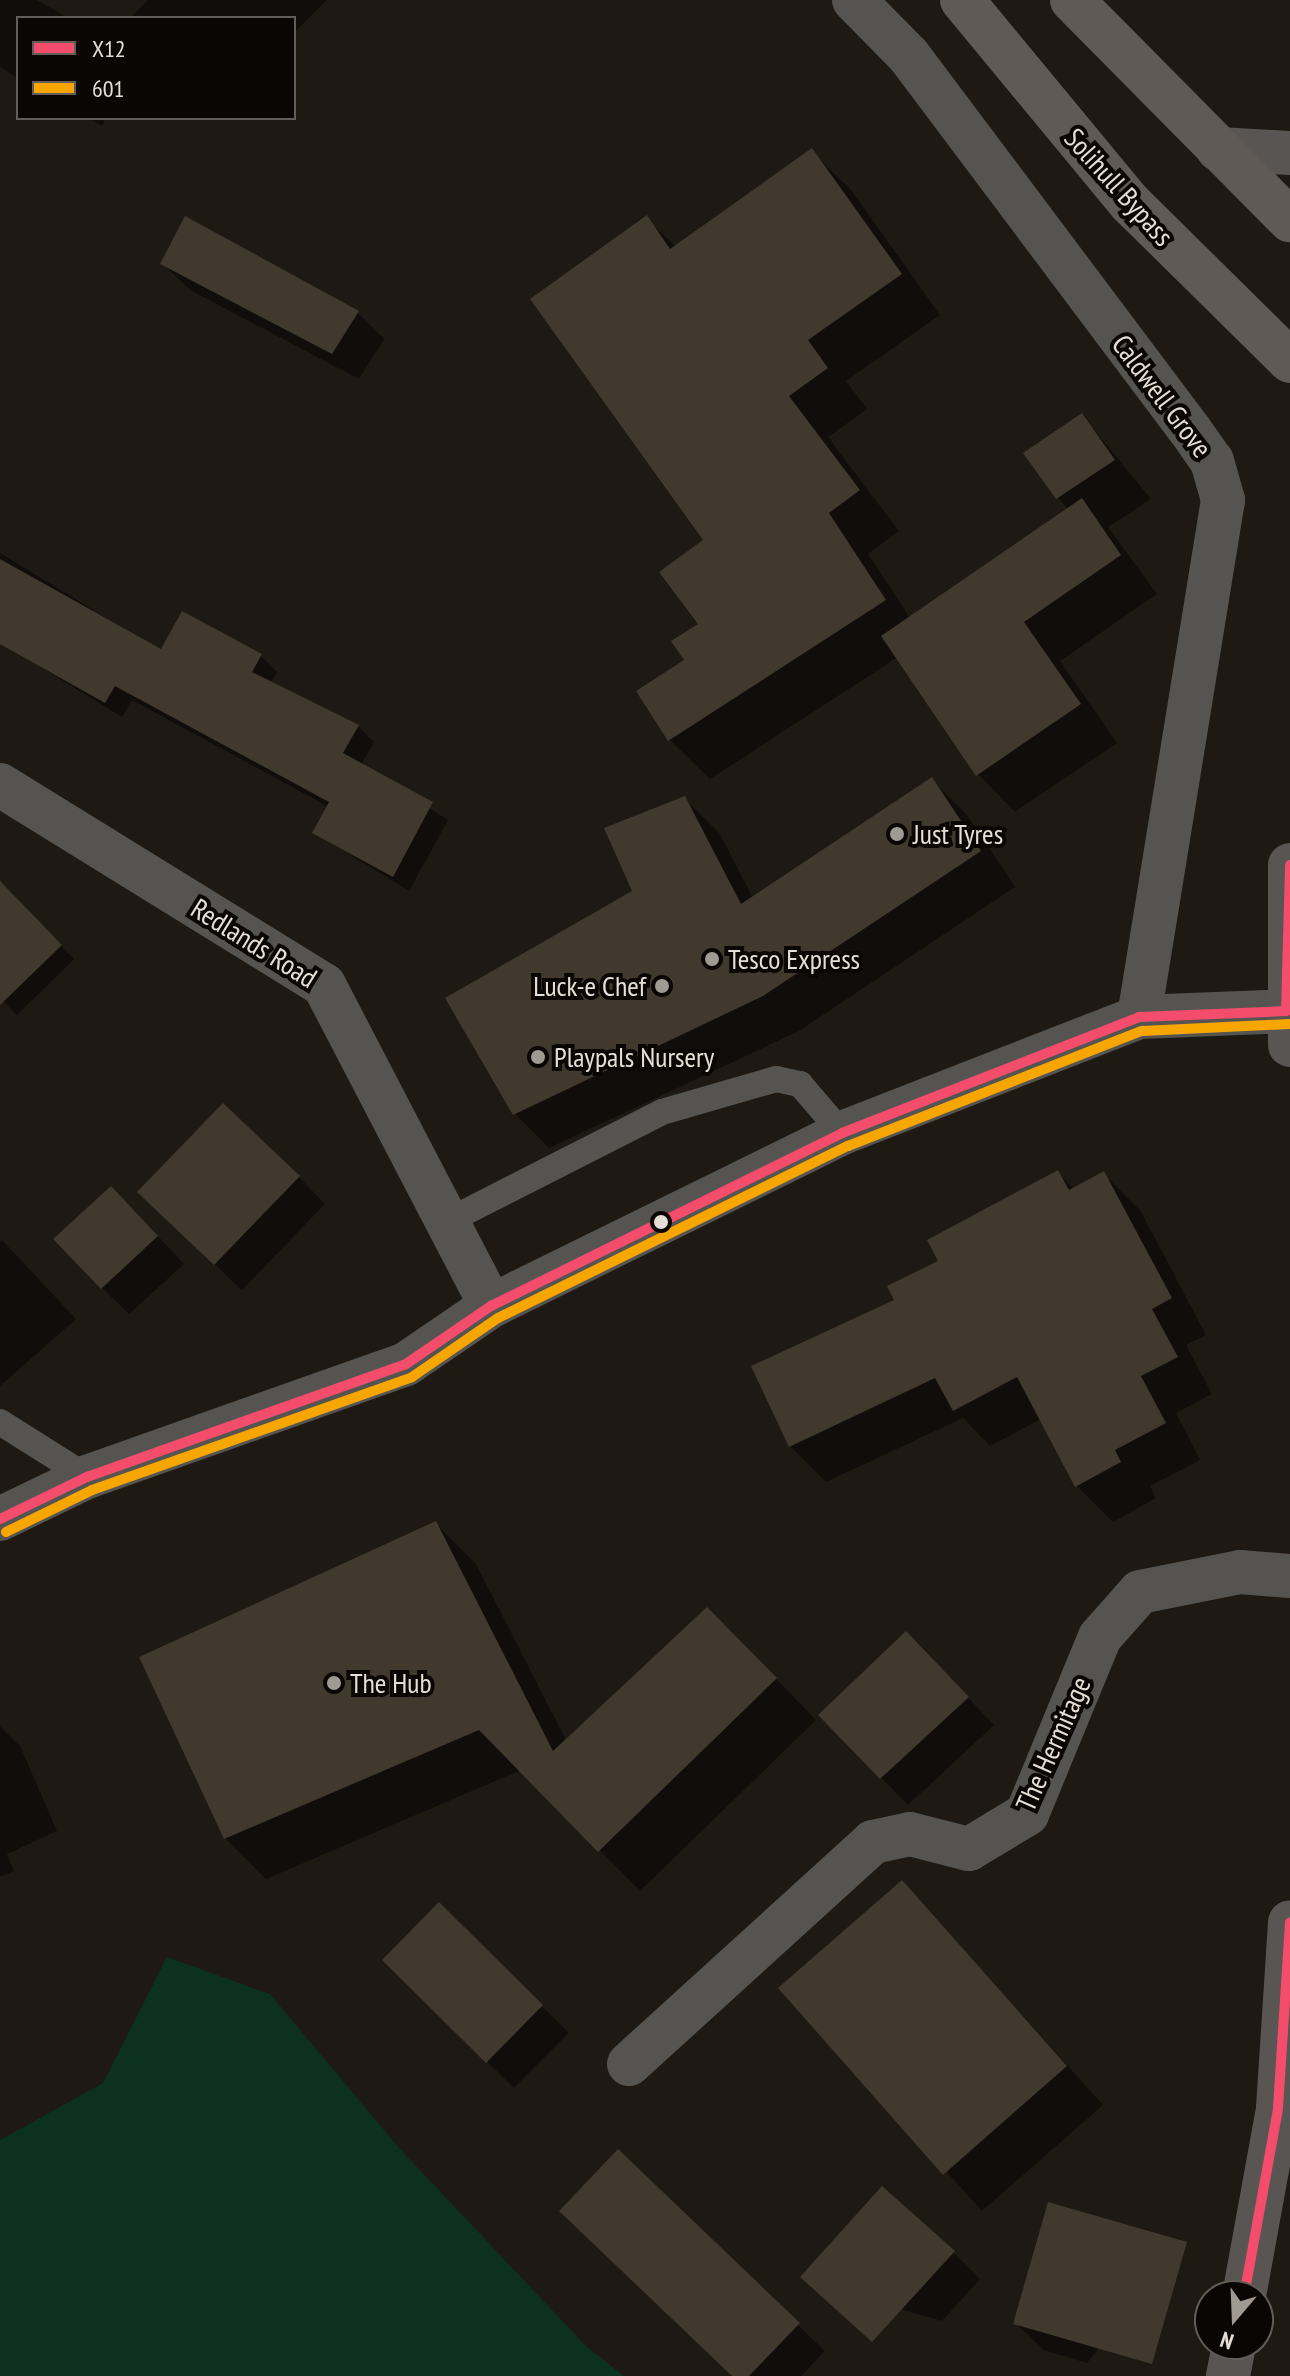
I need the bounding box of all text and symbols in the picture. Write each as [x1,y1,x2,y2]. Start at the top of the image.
legend [16,16,296,120]
text: X12 [92,33,126,64]
text: 601 [92,73,124,104]
street label: Solihull Bypass [1058,121,1180,253]
street label: Caldwell Grove [1105,328,1219,464]
place label: Just Tyres [913,817,1004,851]
marker: Just Tyres [888,825,906,843]
street label: Redlands Road [185,891,323,995]
place label: Tesco Express [728,942,860,976]
marker: Tesco Express [703,950,721,968]
place label: Luck-e Chef [533,969,646,1003]
marker: Luck-e Chef [653,977,671,995]
place label: Playpals Nursery [554,1040,714,1074]
marker: Playpals Nursery [529,1048,547,1066]
unlabelled marker [653,1214,669,1230]
place label: The Hub [350,1666,432,1700]
street label: The Hermitage [1008,1672,1098,1816]
marker: The Hub [325,1674,343,1692]
north arrow [1194,2280,1274,2360]
text: N [1217,2326,1237,2356]

